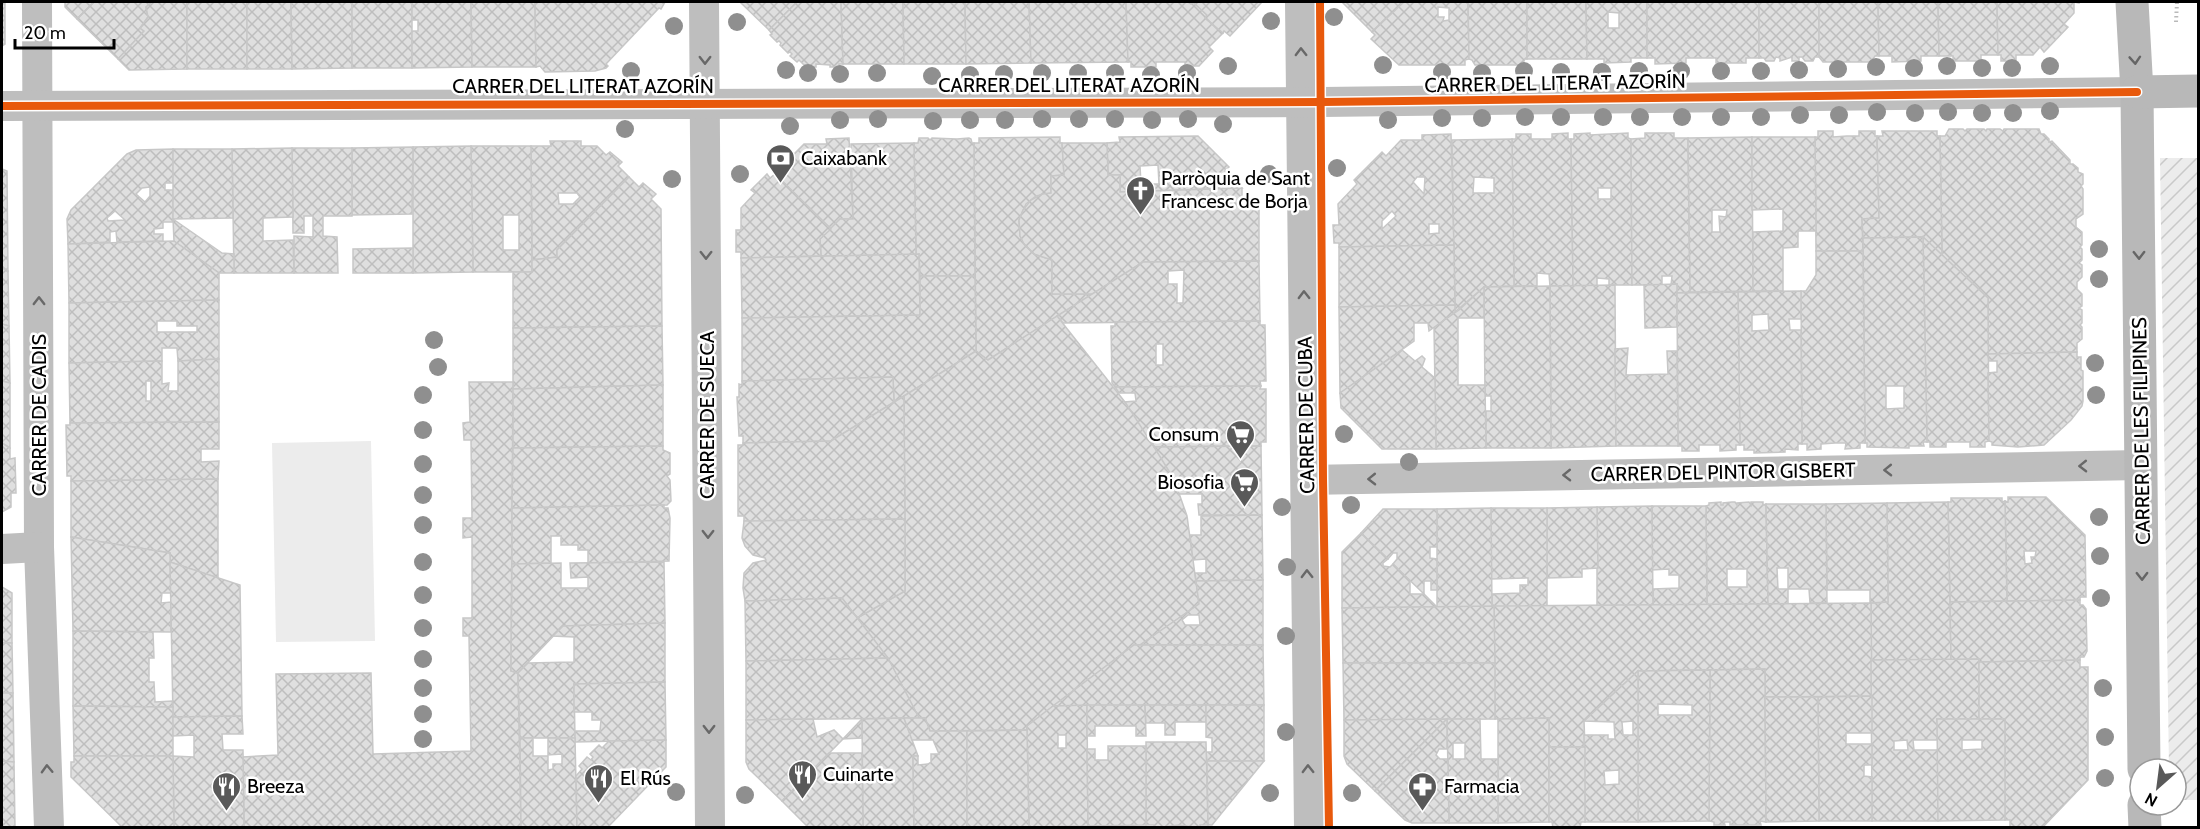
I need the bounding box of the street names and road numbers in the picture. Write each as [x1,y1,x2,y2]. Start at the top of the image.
street label: CARRER DEL LITERAT AZORÍN [1424,69,1686,97]
street label: CARRER DEL LITERAT AZORÍN [938,73,1200,97]
street label: CARRER DEL LITERAT AZORÍN [452,74,714,98]
street label: CARRER DE LES FILIPINES [2127,317,2155,545]
street label: CARRER DE SUECA [695,330,719,499]
street label: CARRER DE CADIS [27,333,51,496]
street label: CARRER DE CUBA [1293,335,1319,494]
street label: CARRER DEL PINTOR GISBERT [1590,458,1856,486]

